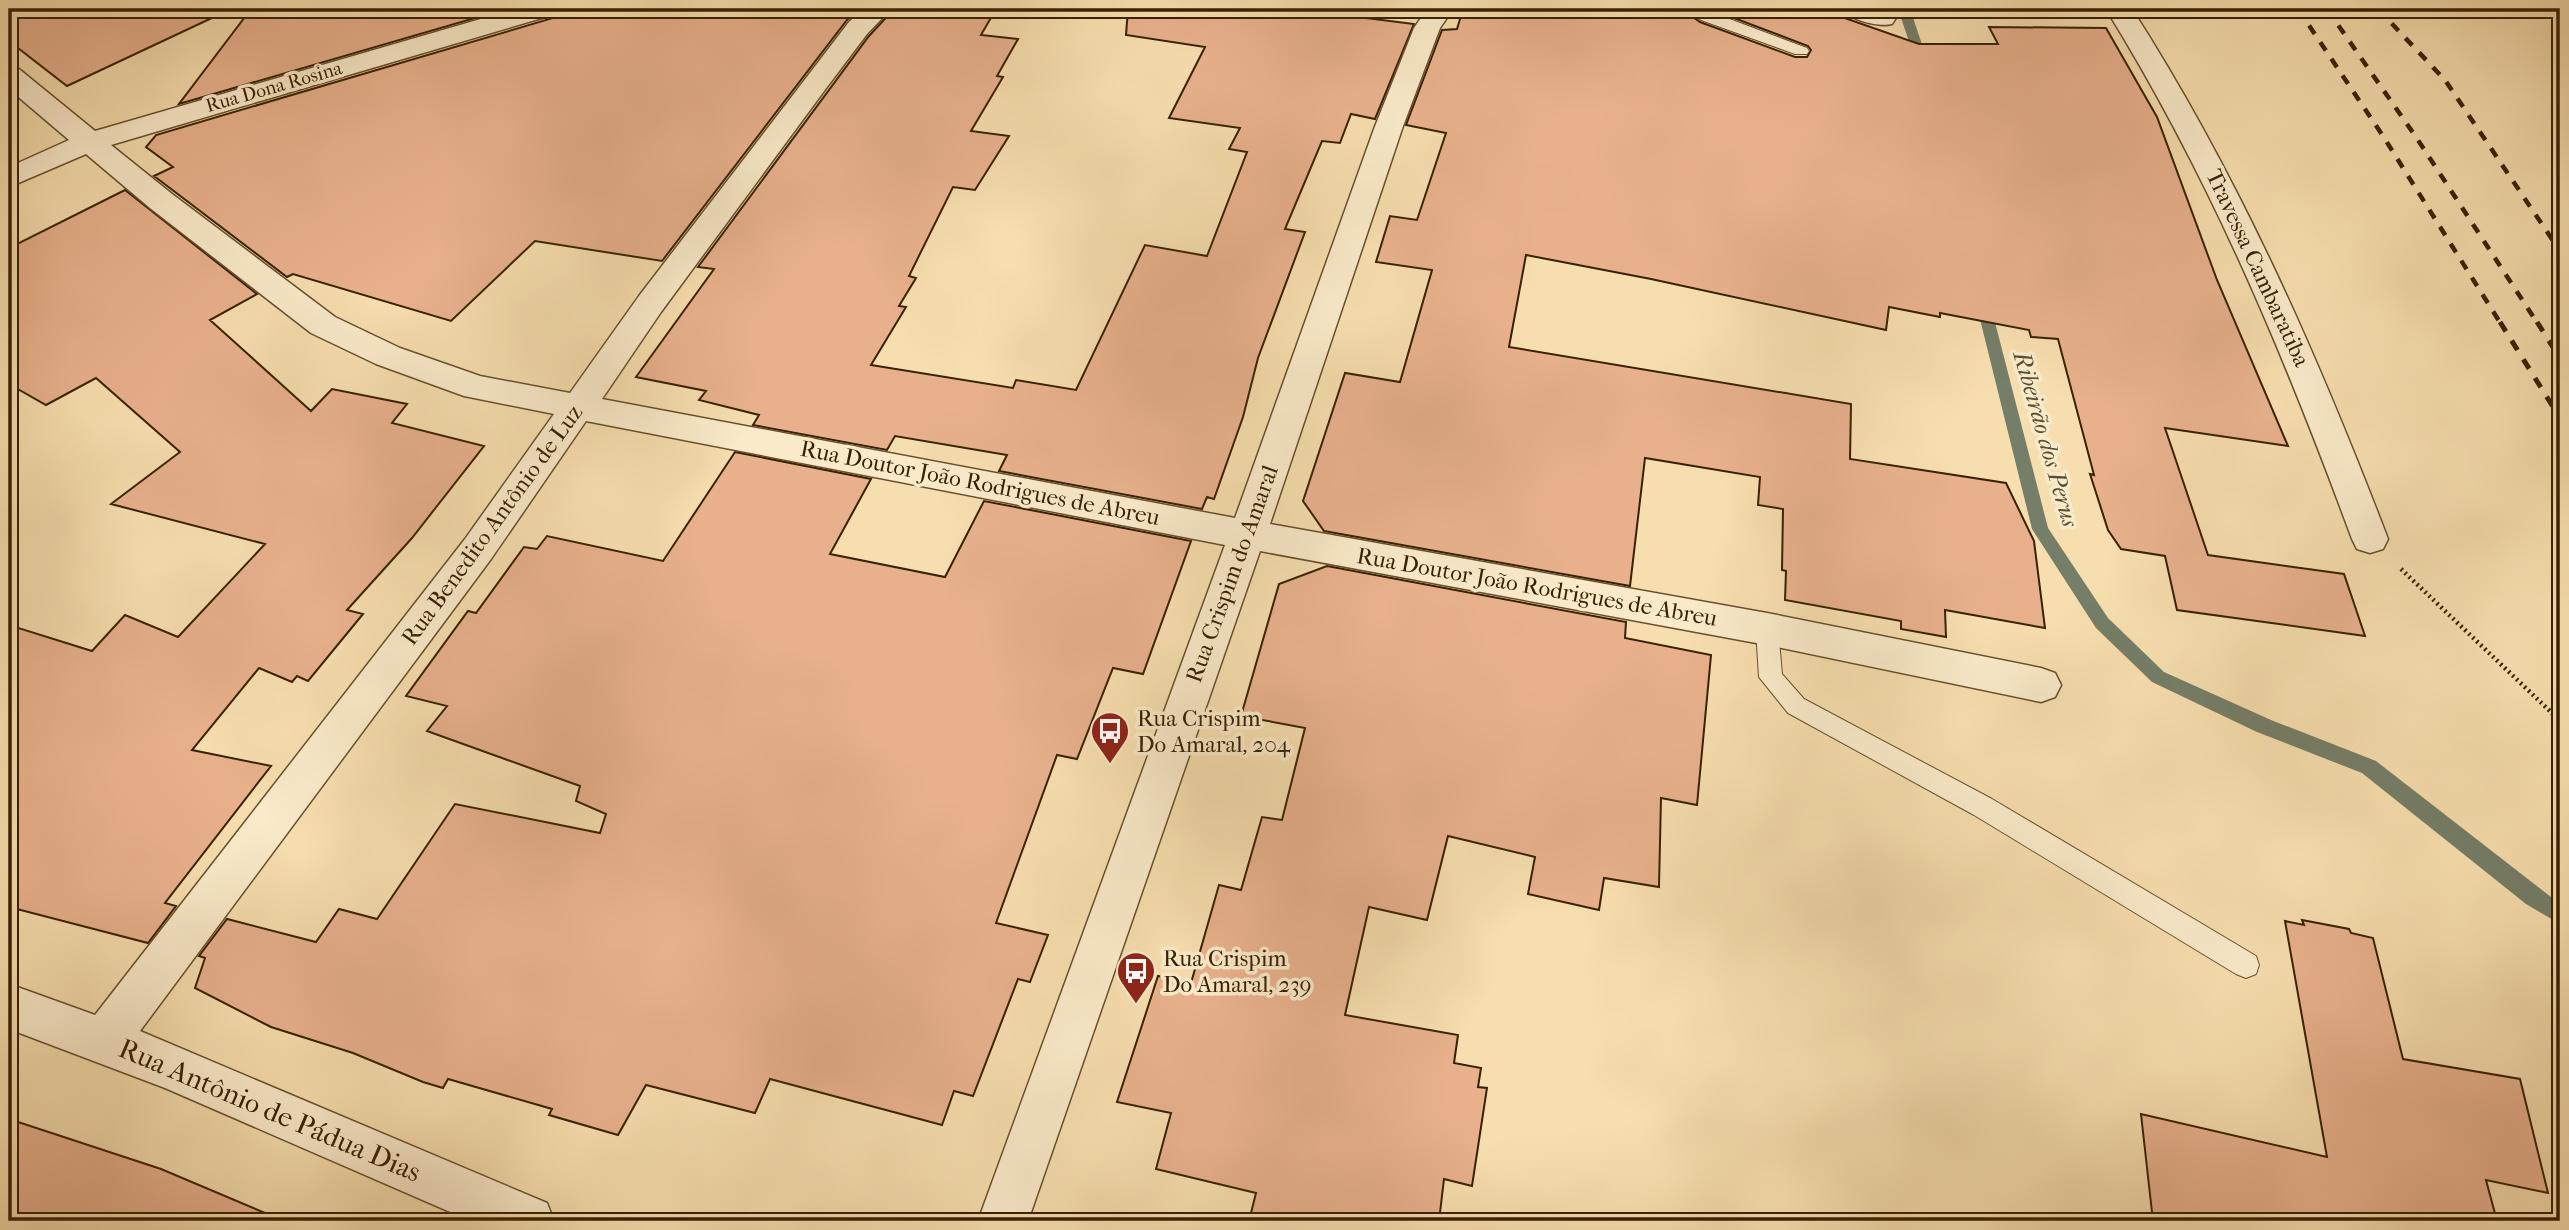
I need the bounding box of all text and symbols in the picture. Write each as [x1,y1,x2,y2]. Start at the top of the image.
street label: Rua Dona Rosina [203,57,345,117]
street label: Travessa Cambaratiba [2200,165,2316,371]
water label: Ribeirão dos Perus [2007,346,2085,531]
street label: Rua Benedito Antônio de Luz [396,400,588,650]
street label: Rua Doutor João Rodrigues de Abreu [798,435,1162,531]
street label: Rua Crispim do Amaral [1180,461,1284,686]
street label: Rua Doutor João Rodrigues de Abreu [1355,542,1719,632]
place label: Rua Crispim Do Amaral, 204 [1137,705,1292,758]
bus stop icon: Rua Crispim Do Amaral, 204 [1089,710,1131,765]
place label: Rua Crispim Do Amaral, 239 [1163,945,1312,998]
bus stop icon: Rua Crispim Do Amaral, 239 [1115,950,1157,1005]
street label: Rua Antônio de Pádua Dias [114,1031,426,1189]

